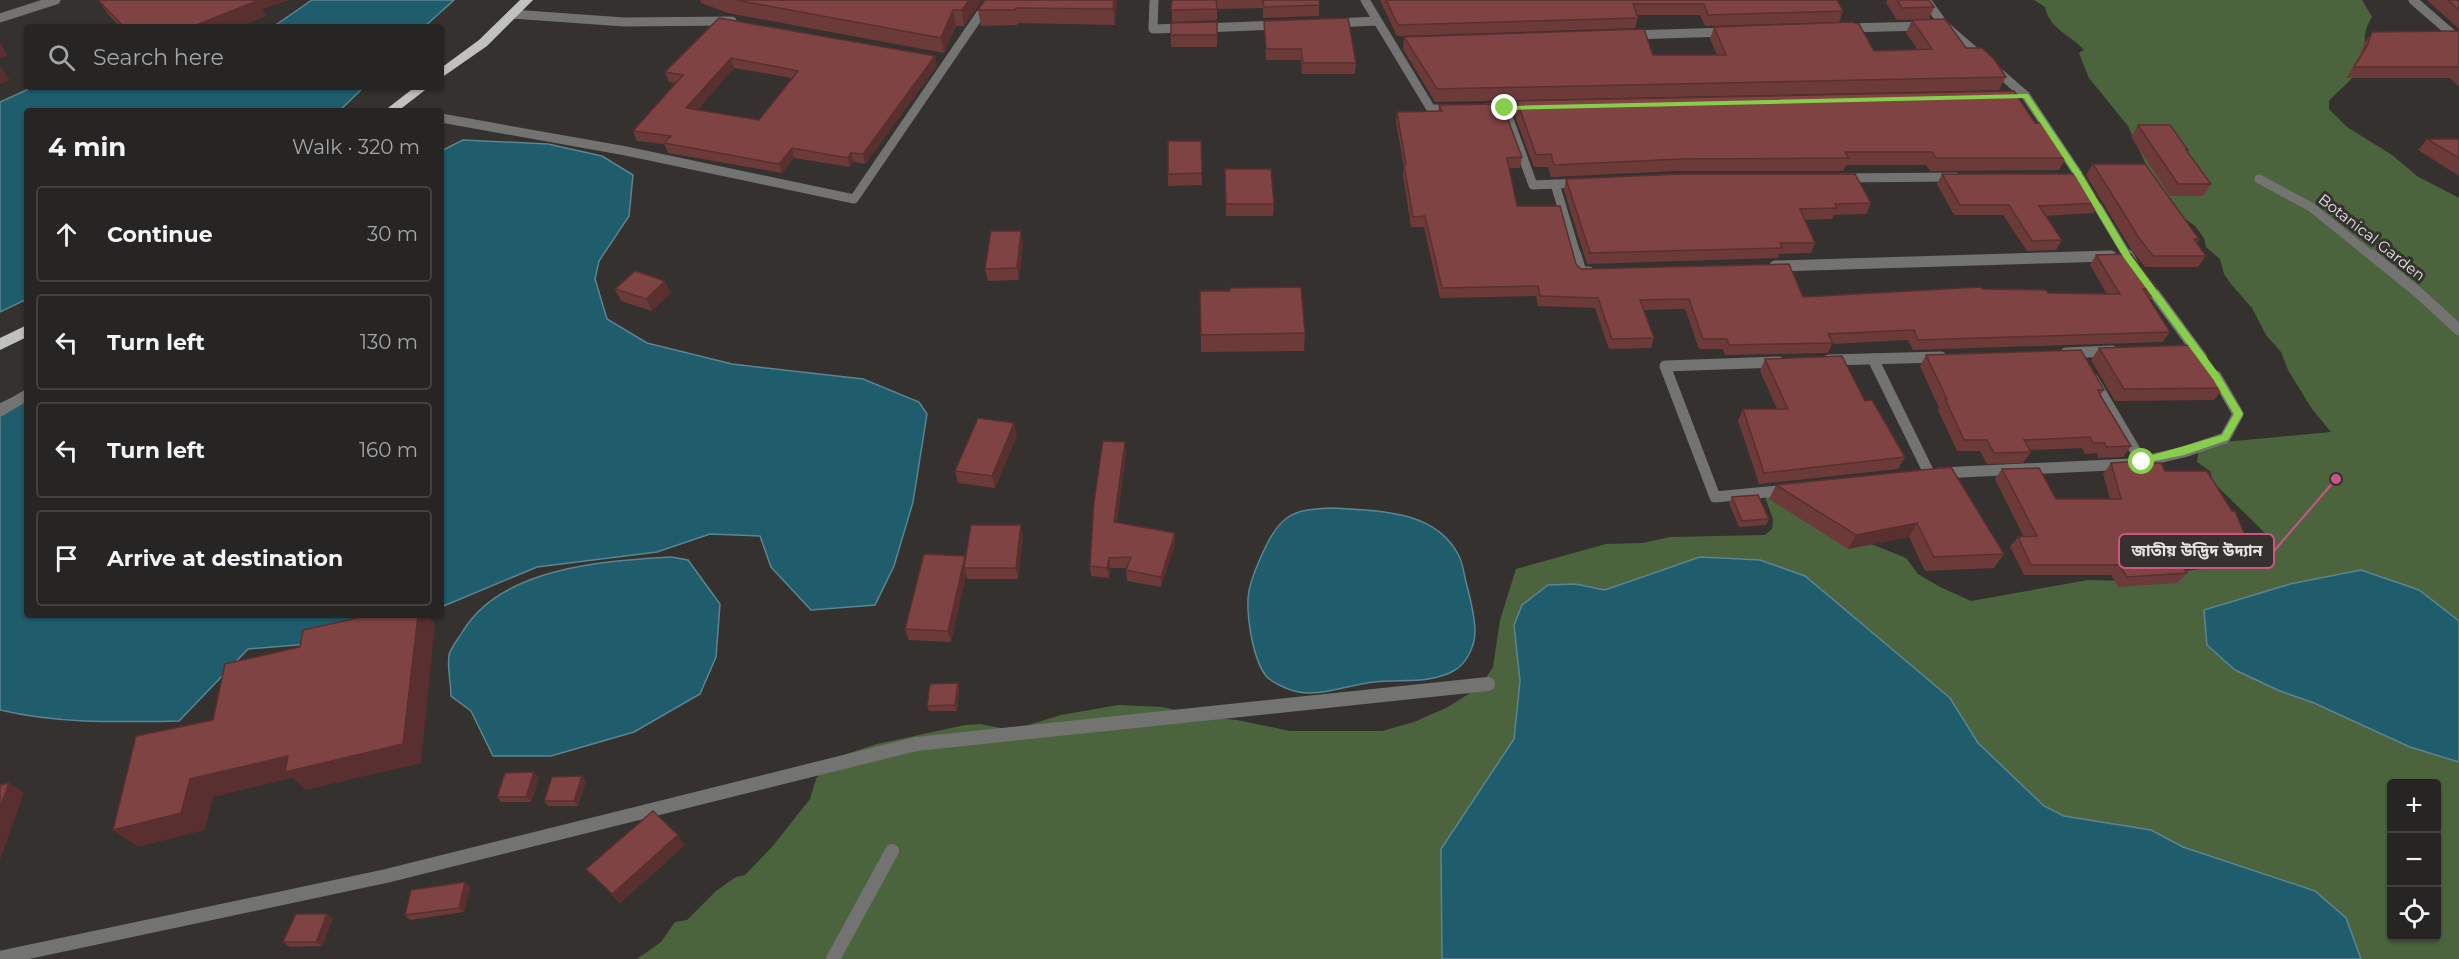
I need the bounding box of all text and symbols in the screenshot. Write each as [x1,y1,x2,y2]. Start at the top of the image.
search box [24,24,444,90]
icon: search [45,41,78,74]
text: Search here [93,44,224,71]
route end [1491,94,1517,120]
text: 4 min [48,131,126,163]
text: Walk · 320 m [292,135,420,159]
street label: Botanical Garden [2315,189,2429,285]
icon: ahead [50,218,83,251]
text: Continue [107,221,213,248]
text: 30 m [367,222,418,246]
icon: left [50,326,83,359]
text: Turn left [107,329,205,356]
text: 130 m [360,330,418,354]
icon: left [50,434,83,467]
text: Turn left [107,437,205,464]
text: 160 m [359,438,418,462]
route start [2128,448,2154,474]
callout: জাতীয় উদ্ভিদ উদ্যান [2119,534,2274,568]
text: জাতীয় উদ্ভিদ উদ্যান [2131,541,2264,560]
icon: arrive [50,542,83,575]
text: Arrive at destination [107,545,343,572]
map controls [2387,779,2441,941]
button: + [2387,779,2441,833]
button: − [2387,833,2441,887]
button: locate [2387,887,2441,941]

